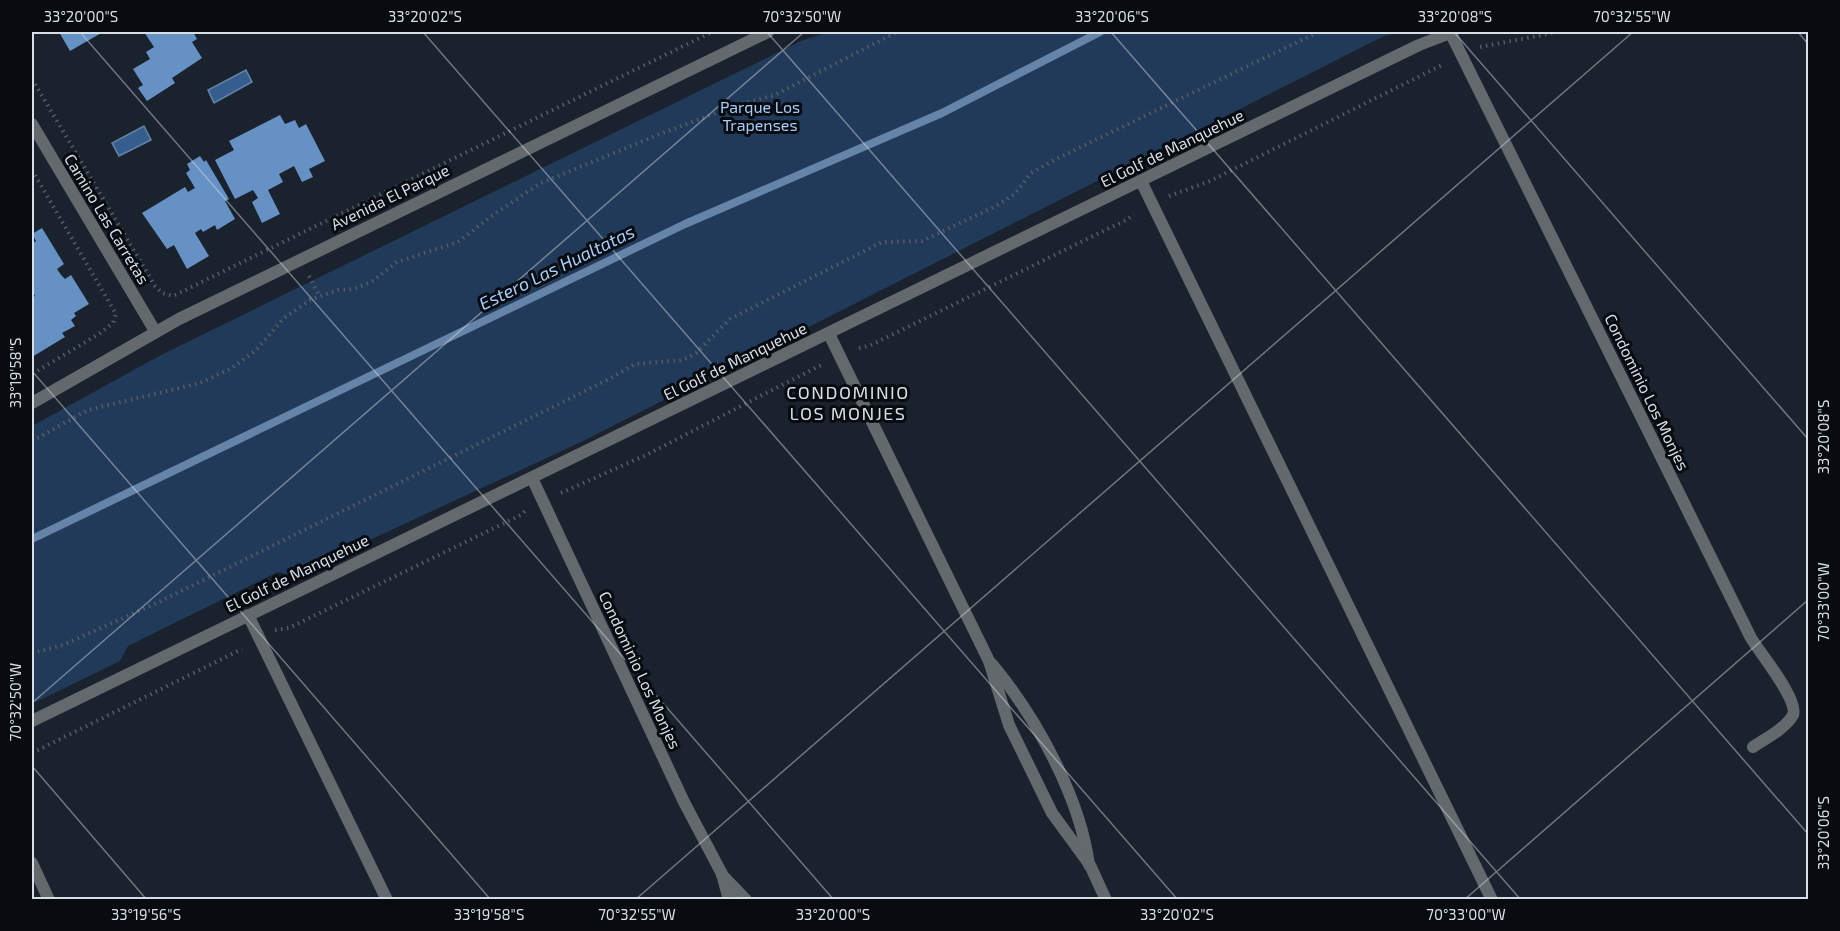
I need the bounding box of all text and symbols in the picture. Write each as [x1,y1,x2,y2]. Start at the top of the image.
text: 33°20'00"S [44,7,118,25]
text: 33°20'02"S [388,7,462,25]
text: 70°32'50"W [763,7,841,25]
text: 33°20'06"S [1075,7,1149,25]
text: 33°20'08"S [1418,7,1492,25]
text: 70°32'55"W [1593,7,1671,25]
park label: Parque Los Trapenses [720,97,800,134]
street label: El Golf de Manquehue [1097,105,1247,191]
street label: Camino Las Carretas [61,150,154,287]
street label: Avenida El Parque [327,160,452,233]
water label: Estero Las Hualtatas [475,220,638,314]
street label: Condominio Los Monjes [1600,310,1694,474]
street label: El Golf de Manquehue [660,318,810,404]
text: 33°19'58"S [6,338,24,408]
district label: CONDOMINIO LOS MONJES [786,381,910,424]
text: 33°20'08"S [1814,400,1832,474]
street label: El Golf de Manquehue [222,530,372,616]
text: 70°33'00"W [1814,562,1832,642]
street label: Condominio Los Monjes [595,588,685,752]
text: 70°32'50"W [6,663,24,741]
text: 33°20'06"S [1814,796,1832,870]
text: 33°19'56"S [111,905,181,923]
text: 33°19'58"S [454,905,524,923]
text: 70°32'55"W [598,905,676,923]
text: 33°20'00"S [796,905,870,923]
text: 33°20'02"S [1140,905,1214,923]
text: 70°33'00"W [1426,905,1506,923]

